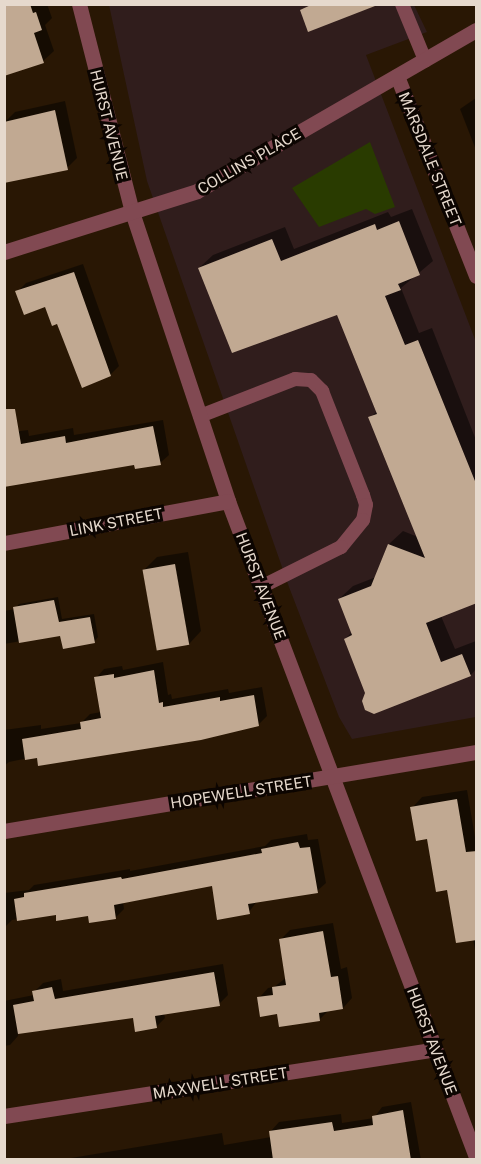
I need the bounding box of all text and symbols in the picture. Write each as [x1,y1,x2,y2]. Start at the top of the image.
street label: HURST AVENUE [87,68,131,182]
street label: MARSDALE STREET [395,89,465,229]
street label: COLLINS PLACE [194,124,304,198]
street label: LINK STREET [68,504,164,540]
street label: HURST AVENUE [232,530,290,642]
street label: HOPEWELL STREET [169,772,313,812]
street label: HURST AVENUE [403,985,461,1097]
street label: MAXWELL STREET [151,1063,289,1103]

